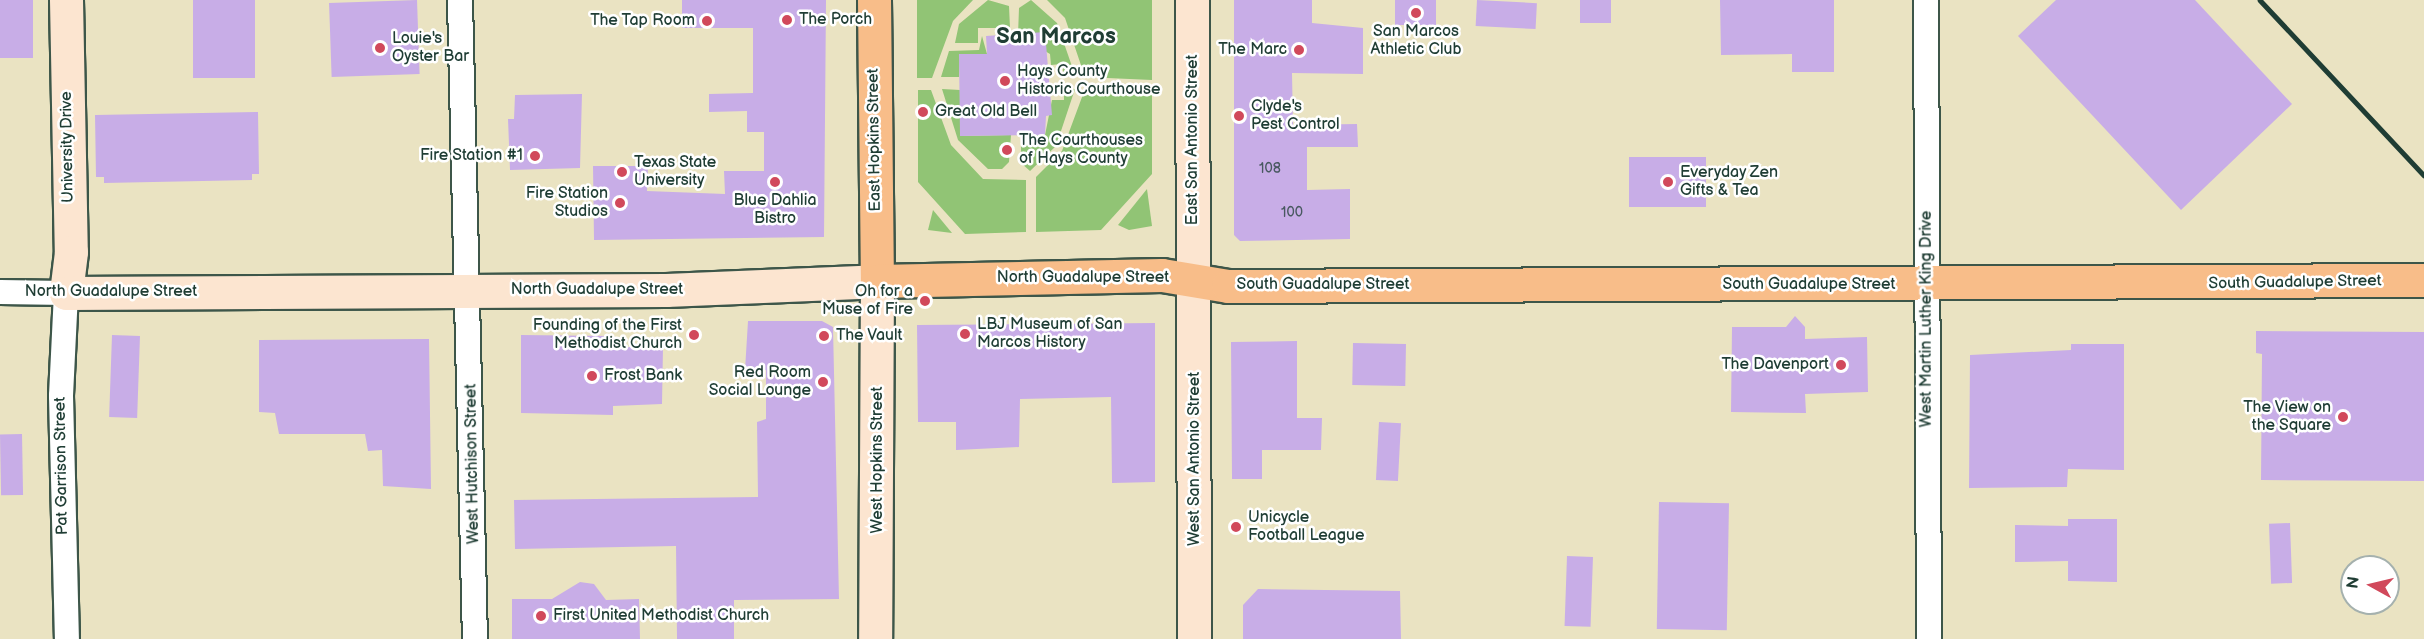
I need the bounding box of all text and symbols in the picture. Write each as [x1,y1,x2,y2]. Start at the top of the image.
marker: San Marcos Athletic Club [1409,6,1423,20]
place label: The Porch [799,10,872,30]
place label: The Tap Room [590,11,695,31]
marker: The Porch [780,13,794,27]
marker: The Tap Room [700,14,714,28]
place label: San Marcos Athletic Club [1371,22,1461,60]
district label: San Marcos [996,24,1116,50]
place label: Louie's Oyster Bar [392,29,469,67]
place label: The Marc [1218,40,1287,60]
marker: Louie's Oyster Bar [373,41,387,55]
marker: The Marc [1292,43,1306,57]
street label: East San Antonio Street [1183,54,1203,226]
place label: Hays County Historic Courthouse [1017,62,1160,100]
street label: East Hopkins Street [864,68,886,212]
marker: Hays County Historic Courthouse [998,74,1012,88]
street label: University Drive [57,91,79,203]
place label: Clyde's Pest Control [1251,97,1340,135]
place label: Great Old Bell [935,102,1037,122]
marker: Great Old Bell [916,105,930,119]
marker: Clyde's Pest Control [1232,109,1246,123]
place label: The Courthouses of Hays County [1019,131,1143,169]
marker: The Courthouses of Hays County [1000,143,1014,157]
place label: Fire Station #1 [420,146,523,166]
marker: Fire Station #1 [528,149,542,163]
place label: Texas State University [634,153,717,191]
house number: 108 [1259,161,1281,177]
place label: Everyday Zen Gifts & Tea [1680,163,1779,201]
marker: Texas State University [615,165,629,179]
marker: Blue Dahlia Bistro [768,175,782,189]
marker: Everyday Zen Gifts & Tea [1661,175,1675,189]
place label: Fire Station Studios [526,184,608,222]
place label: Blue Dahlia Bistro [734,191,816,229]
marker: Fire Station Studios [613,196,627,210]
house number: 100 [1281,205,1303,221]
street label: West Martin Luther King Drive [1917,211,1937,427]
street label: North Guadalupe Street [997,268,1169,288]
street label: South Guadalupe Street [2208,272,2382,294]
street label: South Guadalupe Street [1236,275,1410,295]
street label: South Guadalupe Street [1722,275,1896,295]
street label: North Guadalupe Street [511,280,683,300]
street label: North Guadalupe Street [25,282,197,302]
place label: Oh for a Muse of Fire [822,282,913,320]
marker: Oh for a Muse of Fire [918,294,932,308]
place label: LBJ Museum of San Marcos History [977,315,1123,353]
place label: Founding of the First Methodist Church [533,316,682,354]
place label: The Vault [836,326,903,346]
marker: LBJ Museum of San Marcos History [958,327,972,341]
marker: Founding of the First Methodist Church [687,328,701,342]
marker: The Vault [817,329,831,343]
place label: The Davenport [1721,355,1829,375]
marker: The Davenport [1834,358,1848,372]
place label: Red Room Social Lounge [709,363,811,401]
place label: Frost Bank [604,366,682,386]
marker: Frost Bank [585,369,599,383]
street label: West San Antonio Street [1185,372,1205,546]
marker: Red Room Social Lounge [816,375,830,389]
street label: West Hutchison Street [462,383,484,545]
street label: West Hopkins Street [868,386,888,534]
street label: Pat Garrison Street [51,397,73,535]
place label: The View on the Square [2243,398,2331,436]
marker: The View on the Square [2336,410,2350,424]
place label: Unicycle Football League [1248,508,1364,546]
marker: Unicycle Football League [1229,520,1243,534]
north arrow [2340,555,2400,615]
text: N [2343,575,2364,590]
place label: First United Methodist Church [553,606,769,626]
marker: First United Methodist Church [534,609,548,623]

